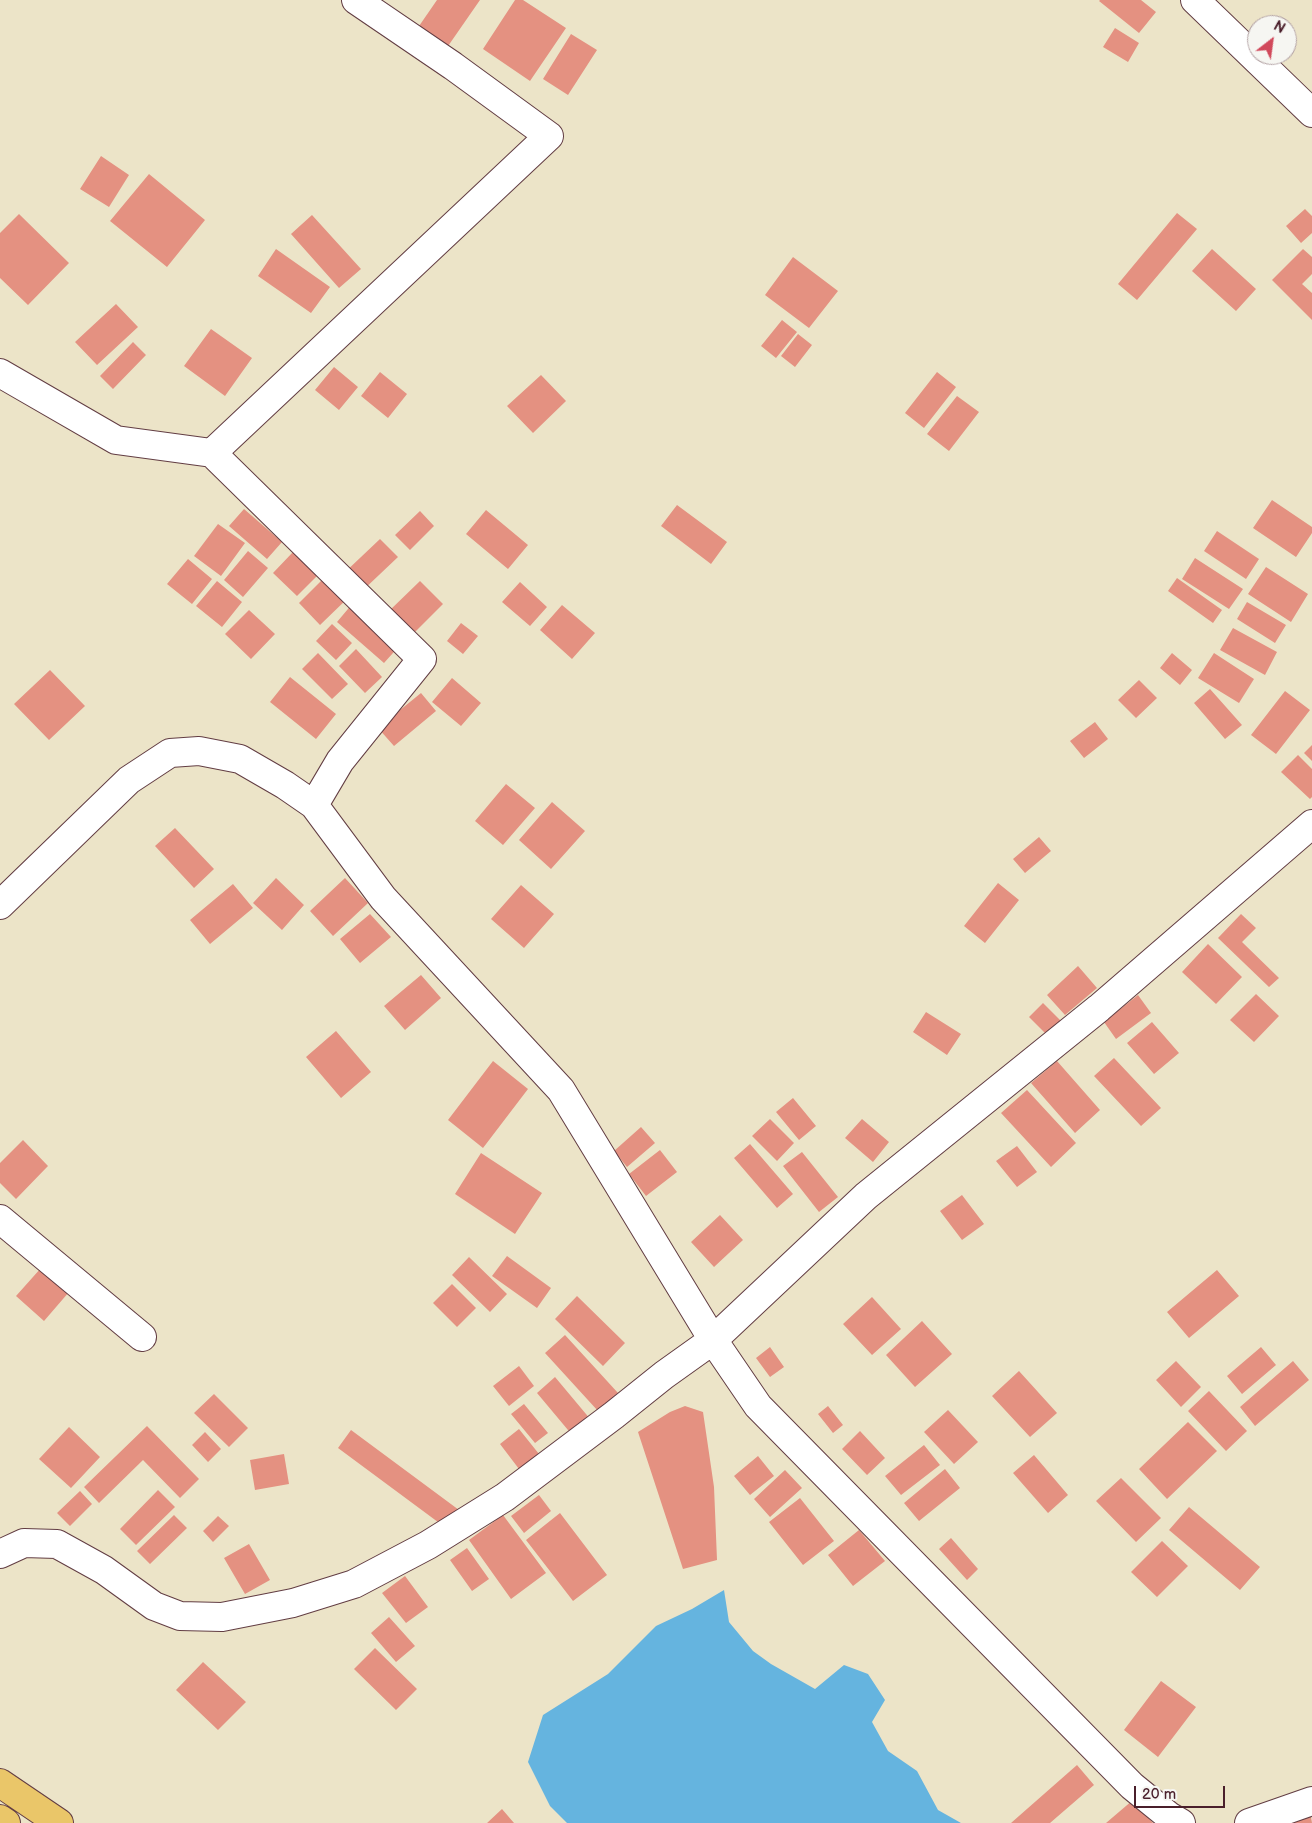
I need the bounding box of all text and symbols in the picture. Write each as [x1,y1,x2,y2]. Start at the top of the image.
north arrow [1247,15,1297,65]
text: N [1270,17,1288,37]
scale bar [1137,1776,1228,1808]
text: 20 m [1142,1785,1176,1804]

